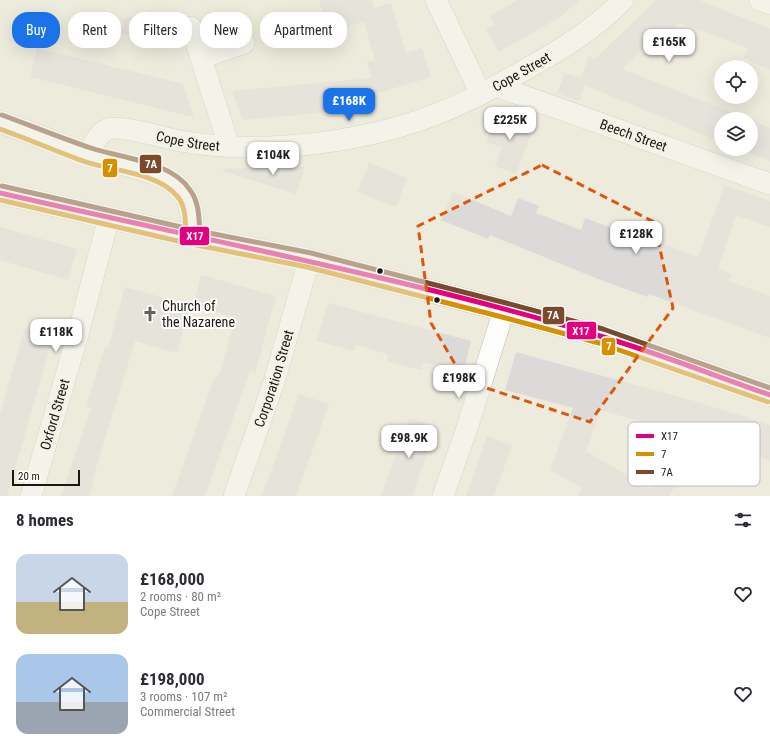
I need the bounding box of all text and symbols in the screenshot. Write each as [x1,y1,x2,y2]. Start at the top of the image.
chip: Buy [12,12,60,48]
chip: Rent [68,12,121,48]
chip: Filters [129,12,192,48]
chip: New [200,12,252,48]
chip: Apartment [260,12,347,48]
pin: £165K [641,29,697,63]
text: £165K [652,34,686,49]
street label: Cope Street [489,49,553,95]
map controls [714,60,758,156]
button: locate [714,60,758,104]
pin: £168K [321,88,377,122]
text: £168K [332,93,366,108]
pin: £225K [482,107,538,141]
text: £225K [493,112,527,127]
button: layers [714,112,758,156]
street label: Beech Street [598,116,669,155]
street label: Cope Street [154,128,220,154]
pin: £104K [245,142,301,176]
text: £104K [256,147,290,162]
line badge: 7A [139,154,162,174]
line badge: 7 [102,158,118,178]
text: 7A [145,158,157,171]
text: 7 [107,162,113,175]
pin: £128K [608,221,664,255]
line badge: X17 [179,226,210,246]
text: £128K [619,226,653,241]
text: X17 [186,230,204,243]
unlabelled marker [375,266,385,276]
unlabelled marker [432,295,442,305]
place label: Church of the Nazarene [162,298,235,330]
church icon: Church of the Nazarene [141,305,159,323]
line badge: 7A [542,306,565,325]
text: 7A [547,309,559,322]
pin: £118K [28,319,84,353]
line badge: X17 [566,321,597,340]
text: £118K [39,324,73,339]
text: X17 [572,325,590,338]
street label: Corporation Street [251,328,297,429]
line badge: 7 [601,337,616,356]
text: 7 [606,340,612,353]
pin: £198K [431,365,487,399]
text: £198K [442,370,476,385]
street label: Oxford Street [37,377,73,452]
legend [628,422,760,486]
pin: £98.9K [376,425,442,459]
text: £98.9K [390,430,428,445]
text: X17 [661,430,678,443]
text: 7 [661,448,666,461]
text: 7A [661,466,673,479]
scale bar [12,468,80,487]
text: 20 m [18,470,40,483]
icon: filters [732,509,754,531]
text: 8 homes [16,510,74,530]
text: £168,000 [140,569,205,589]
icon: home [48,570,96,618]
icon: heart [732,583,754,605]
text: 2 rooms · 80 m² [140,589,221,604]
text: Cope Street [140,604,200,619]
text: £198,000 [140,669,205,689]
icon: home [48,670,96,718]
icon: heart [732,683,754,705]
text: 3 rooms · 107 m² [140,689,227,704]
text: Commercial Street [140,704,235,719]

